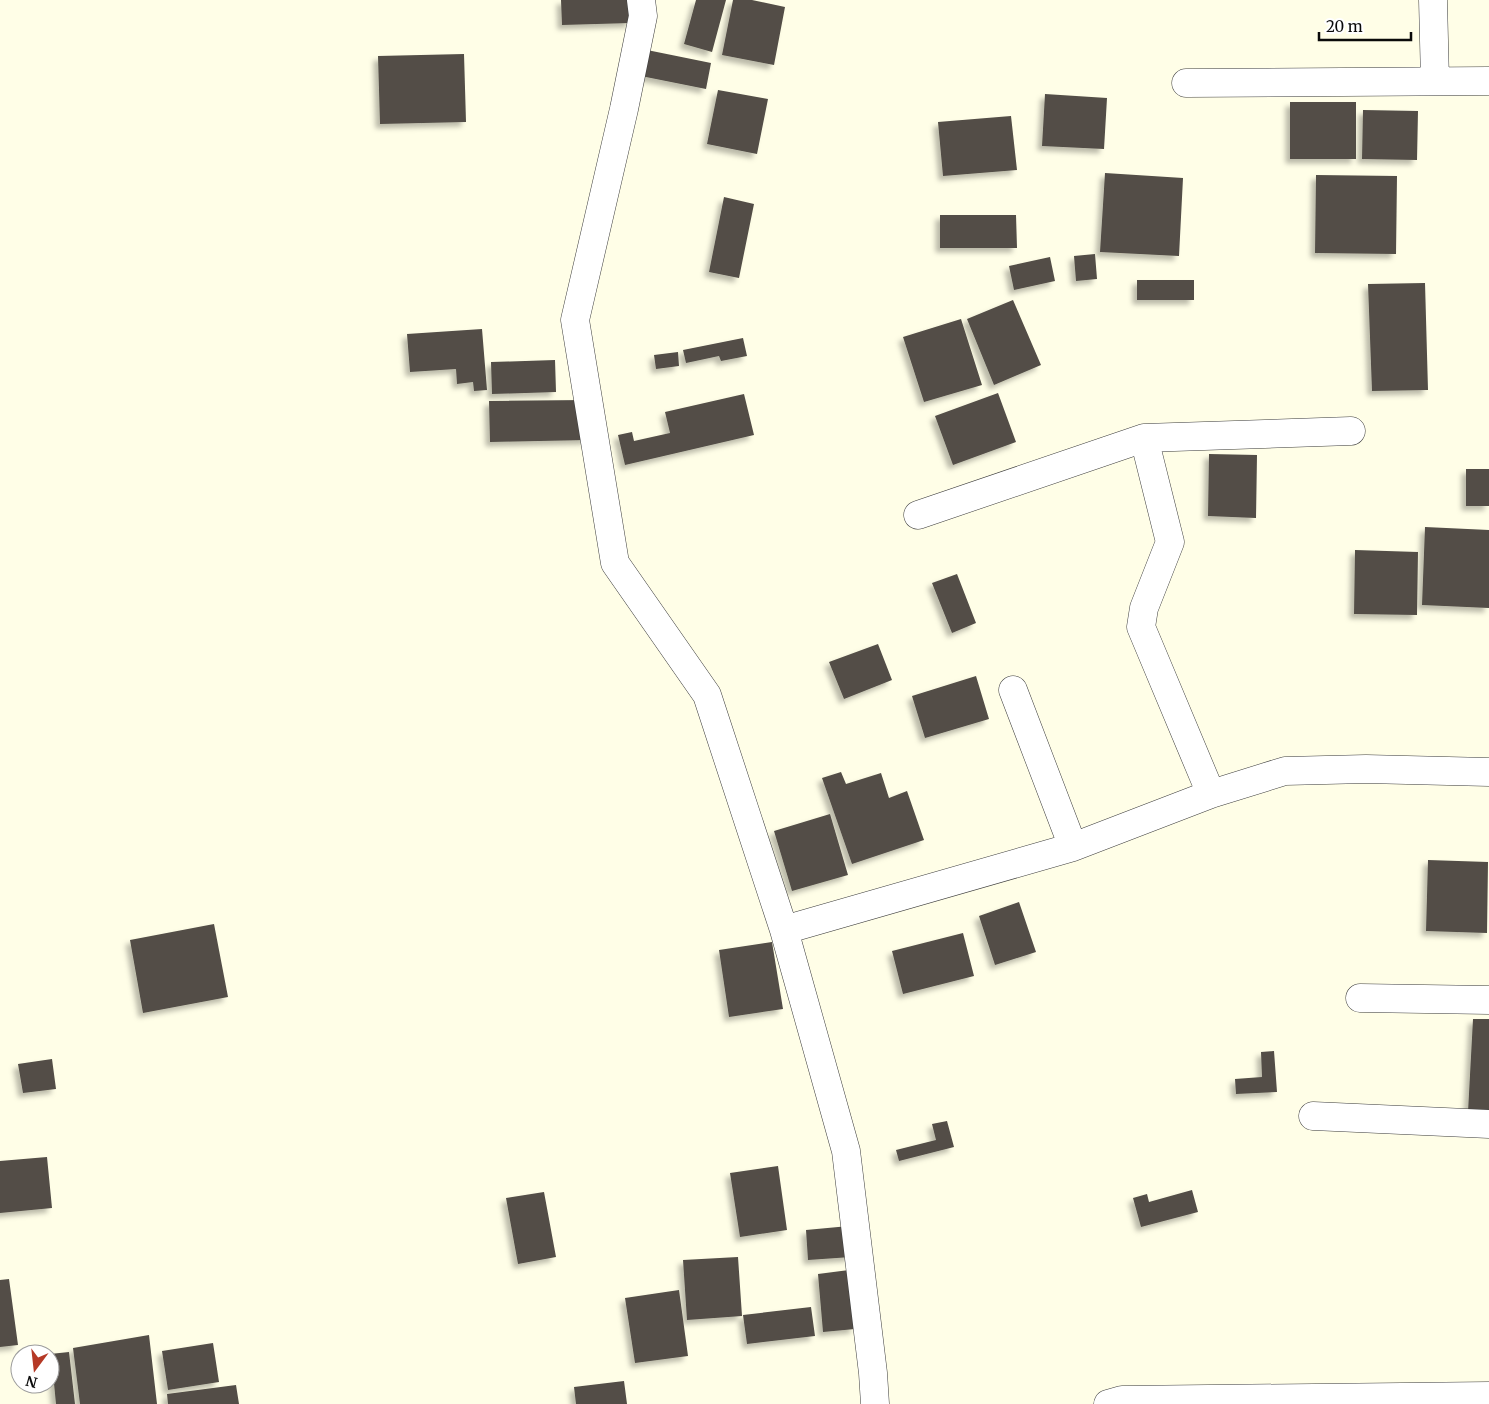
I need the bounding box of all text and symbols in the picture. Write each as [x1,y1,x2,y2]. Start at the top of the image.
scale bar [1319,10,1412,42]
text: 20 m [1326,17,1363,36]
north arrow [10,1344,60,1394]
text: N [24,1371,39,1392]

